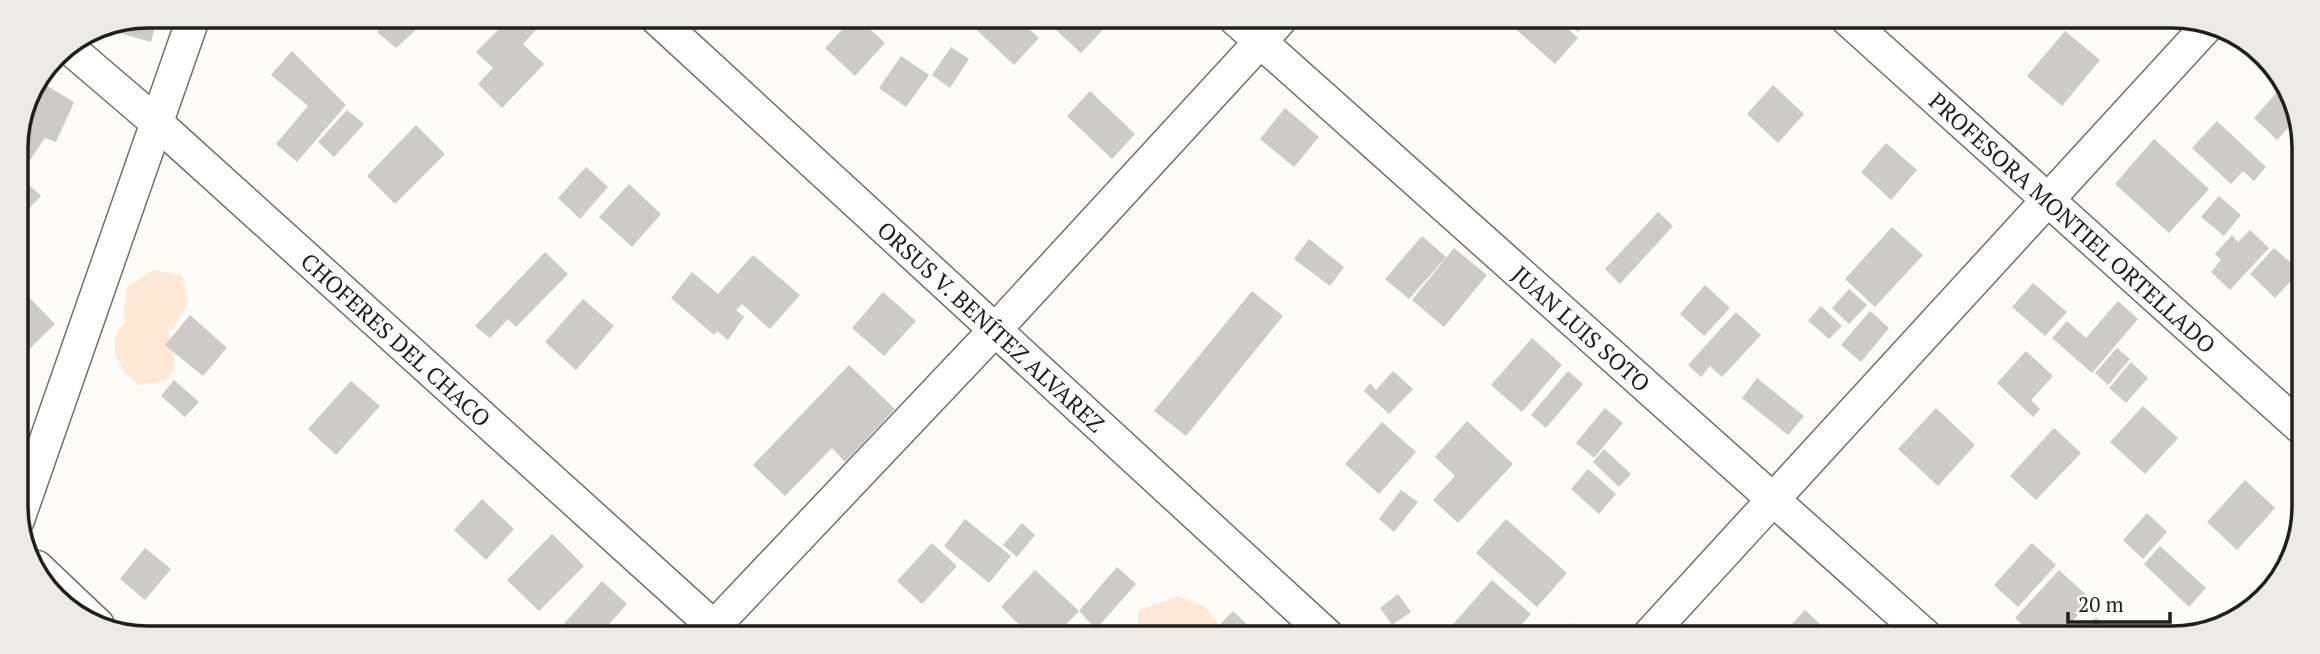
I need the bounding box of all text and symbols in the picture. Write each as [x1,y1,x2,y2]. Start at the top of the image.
street label: PROFESORA MONTIEL ORTELLADO [1923,85,2223,360]
street label: ORSUS V. BENÍTEZ ALVAREZ [871,214,1112,439]
street label: CHOFERES DEL CHACO [295,245,498,433]
street label: JUAN LUIS SOTO [1506,259,1657,398]
scale bar [2068,580,2170,624]
text: 20 m [2078,590,2124,618]

